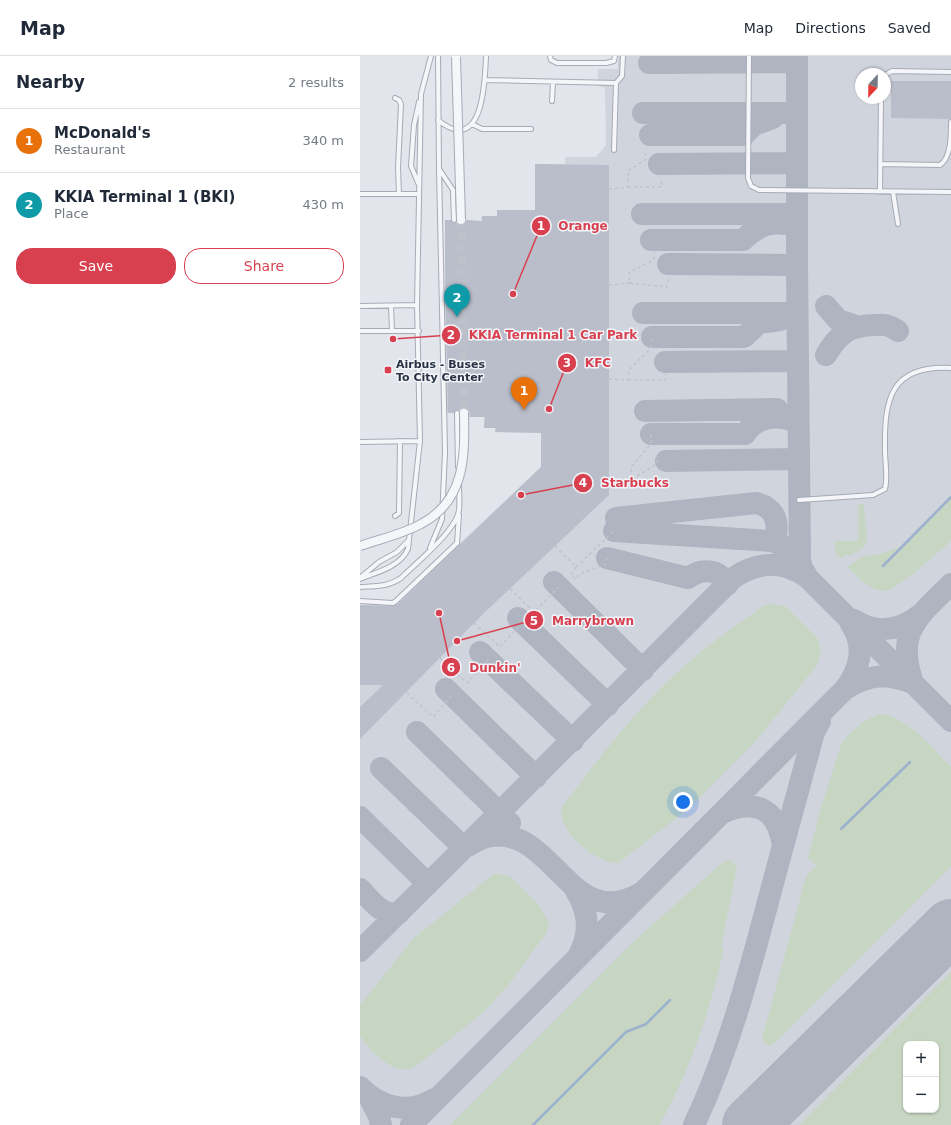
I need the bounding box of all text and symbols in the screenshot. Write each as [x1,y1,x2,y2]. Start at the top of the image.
text: Map [20,17,65,39]
text: Map [744,20,773,36]
text: Directions [795,20,866,36]
text: Saved [888,20,931,36]
north arrow [855,68,891,104]
text: Nearby [16,72,85,92]
text: 2 results [288,75,344,90]
text: McDonald's [54,124,151,142]
text: 1 [24,133,34,148]
text: 340 m [302,133,344,148]
text: Restaurant [54,142,125,157]
text: KKIA Terminal 1 (BKI) [54,188,235,206]
text: 2 [24,197,34,212]
text: 430 m [302,197,344,212]
text: Place [54,206,89,221]
callout: Orange [531,214,616,238]
text: 1 [537,219,545,233]
text: Orange [558,219,608,233]
button: Save [16,248,176,284]
button: Share [184,248,344,284]
pin: 2 [444,284,470,317]
callout: KKIA Terminal 1 Car Park [441,323,646,347]
text: 2 [447,328,455,342]
text: KKIA Terminal 1 Car Park [469,328,638,342]
callout: KFC [557,351,619,375]
text: 3 [563,356,571,370]
text: KFC [585,356,611,370]
place label: Airbus - Buses To City Center [396,358,485,384]
marker: Airbus - Buses To City Center [383,365,393,375]
pin: 1 [511,377,537,410]
callout: Starbucks [573,471,677,495]
text: 4 [579,476,587,490]
text: Starbucks [601,476,669,490]
callout: Marrybrown [524,608,642,632]
text: 5 [530,614,538,628]
text: Marrybrown [552,614,634,628]
callout: Dunkin' [441,655,528,679]
text: 6 [447,661,455,675]
text: Dunkin' [469,661,521,675]
your location [673,792,693,812]
map controls [903,1041,939,1113]
button: + [903,1041,939,1077]
button: − [903,1077,939,1113]

